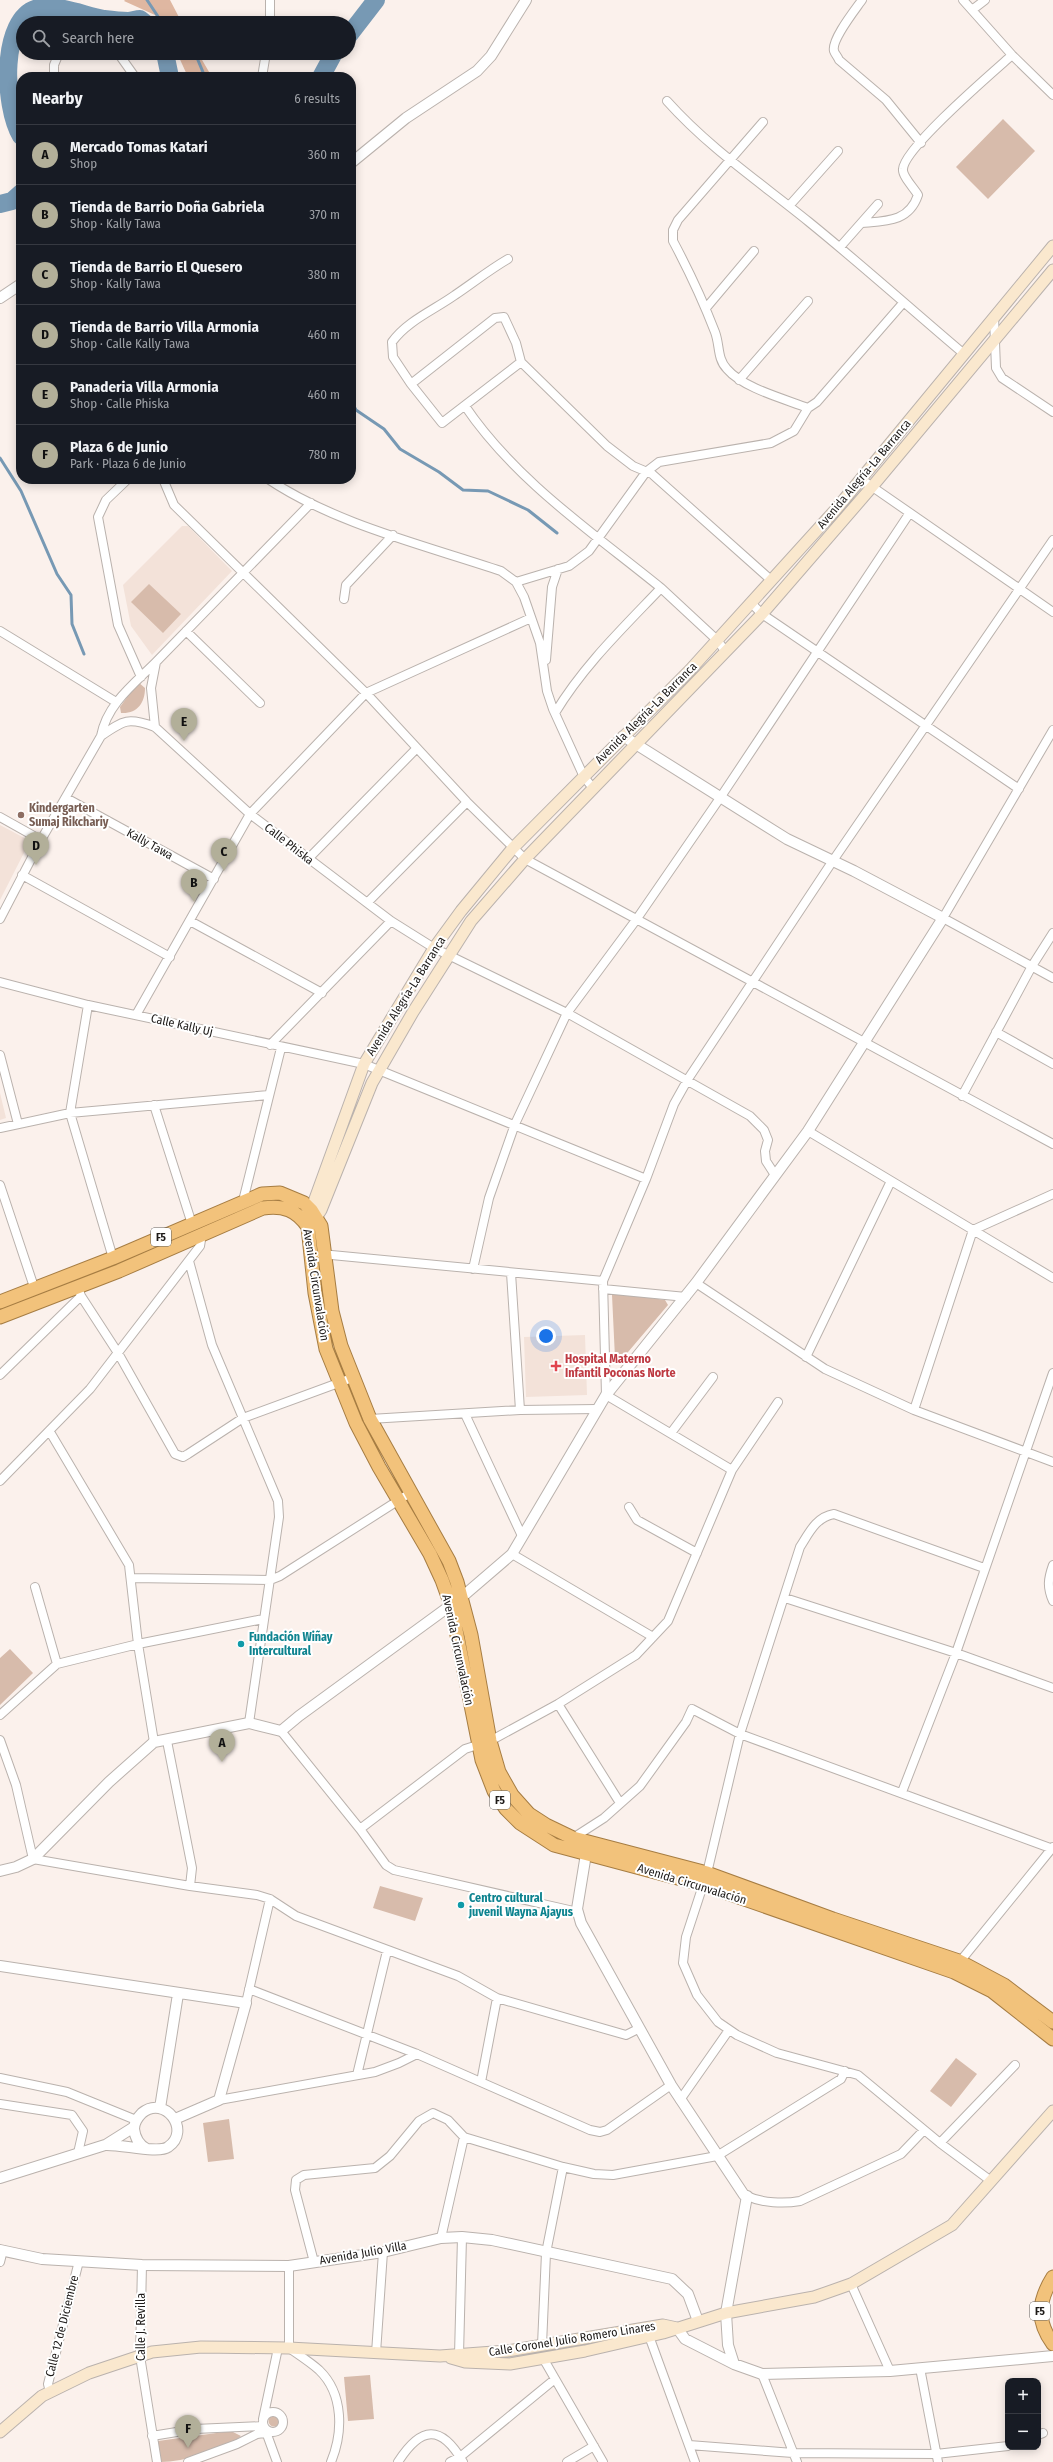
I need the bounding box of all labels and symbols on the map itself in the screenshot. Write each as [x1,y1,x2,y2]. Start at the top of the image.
street label: Avenida Alegría-La Barranca [814,417,914,531]
street label: Avenida Alegría-La Barranca [592,659,700,767]
pin: E [171,708,197,741]
place label: Kindergarten Sumaj Rikchariy [29,801,109,829]
marker: Kindergarten Sumaj Rikchariy [16,810,26,820]
street label: Calle Phiska [262,820,316,868]
street label: Kally Tawa [124,826,176,862]
pin: D [23,832,49,865]
pin: C [211,838,237,871]
pin: B [181,869,207,902]
street label: Avenida Alegría-La Barranca [364,934,449,1058]
street label: Calle Kally Uj [150,1011,214,1039]
road number: F5 [151,1228,171,1246]
street label: Avenida Circunvalación [300,1228,332,1342]
your location [536,1326,556,1346]
place label: Hospital Materno Infantil Poconas Norte [565,1352,676,1380]
marker: Hospital Materno Infantil Poconas Norte [550,1360,562,1372]
street label: Avenida Circunvalación [439,1593,477,1707]
place label: Fundación Wiñay Intercultural [249,1630,333,1658]
marker: Fundación Wiñay Intercultural [236,1639,246,1649]
pin: A [209,1729,235,1762]
road number: F5 [490,1791,510,1809]
street label: Avenida Circunvalación [636,1861,748,1907]
place label: Centro cultural juvenil Wayna Ajayus [468,1891,574,1919]
marker: Centro cultural juvenil Wayna Ajayus [456,1900,466,1910]
street label: Avenida Julio Villa [318,2238,408,2268]
street label: Calle 12 de Diciembre [43,2274,81,2378]
street label: Calle J. Revilla [134,2293,148,2361]
road number: F5 [1030,2302,1050,2320]
street label: Calle Coronel Julio Romero Linares [488,2319,656,2359]
pin: F [175,2415,201,2448]

